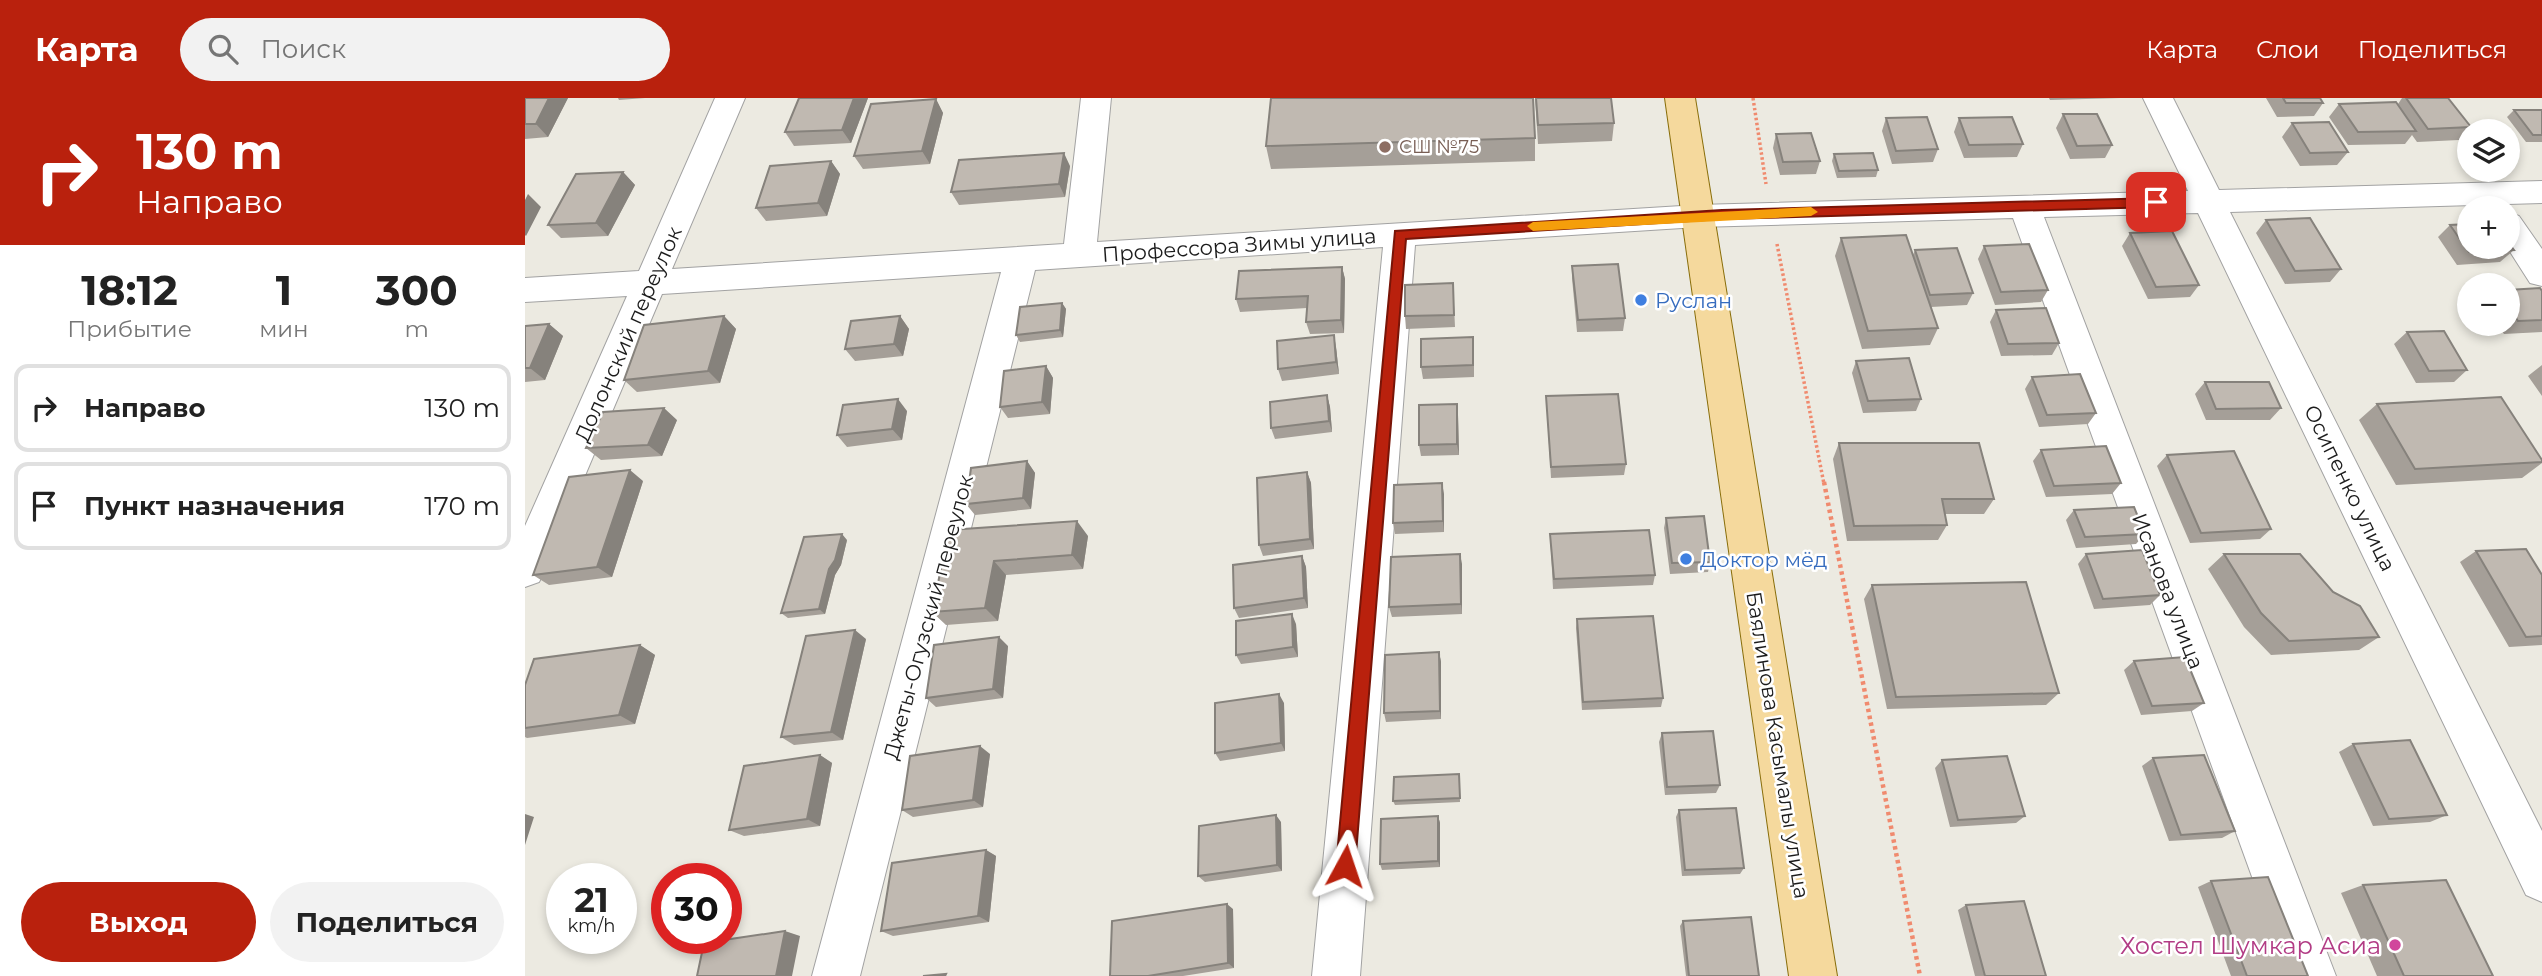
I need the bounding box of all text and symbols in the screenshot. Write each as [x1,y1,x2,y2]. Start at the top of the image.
search box [180,18,670,81]
text: Карта [35,29,138,69]
icon: search [204,30,242,68]
text: Поиск [260,33,346,65]
text: Карта [2146,35,2218,64]
text: Слои [2256,35,2320,64]
text: Поделиться [2358,35,2507,64]
map controls [2457,119,2520,336]
button: layers [2457,119,2520,182]
text: 130 m [136,122,283,181]
icon: right [21,126,112,217]
place label: СШ №75 [1399,136,1479,158]
marker: СШ №75 [1377,139,1393,155]
pin [2126,172,2186,232]
text: Направо [136,182,283,221]
icon: arrive [2137,183,2175,221]
button: + [2457,196,2520,259]
street label: Долонский переулок [569,222,687,446]
street label: Профессора Зимы улица [1101,223,1377,267]
text: 18:12 [81,264,178,316]
text: 1 [276,264,292,316]
text: 300 [376,264,458,316]
button: − [2457,273,2520,336]
place label: Руслан [1655,288,1732,313]
marker: Руслан [1633,292,1649,308]
text: Прибытие [67,315,192,343]
text: мин [259,315,309,343]
text: m [405,315,429,343]
icon: right [25,389,63,427]
text: Направо [84,392,205,424]
text: 130 m [424,392,500,424]
street label: Осипенко улица [2299,401,2401,575]
street label: Джеты-Огузский переулок [878,472,978,762]
icon: arrive [25,487,63,525]
text: Пункт назначения [84,490,345,522]
text: 170 m [424,490,500,522]
street label: Исанова улица [2127,510,2209,672]
place label: Доктор мёд [1700,547,1827,572]
marker: Доктор мёд [1678,551,1694,567]
street label: Баялинова Касымалы улица [1741,590,1815,900]
position arrow [1308,829,1382,903]
speed limit sign: 30 [651,863,742,954]
text: 21 [574,878,609,921]
button: Выход [21,882,256,962]
button: Поделиться [270,882,504,962]
text: km/h [567,915,616,937]
place label: Хостел Шумкар Асиа [2120,931,2381,960]
marker: Хостел Шумкар Асиа [2387,937,2403,953]

